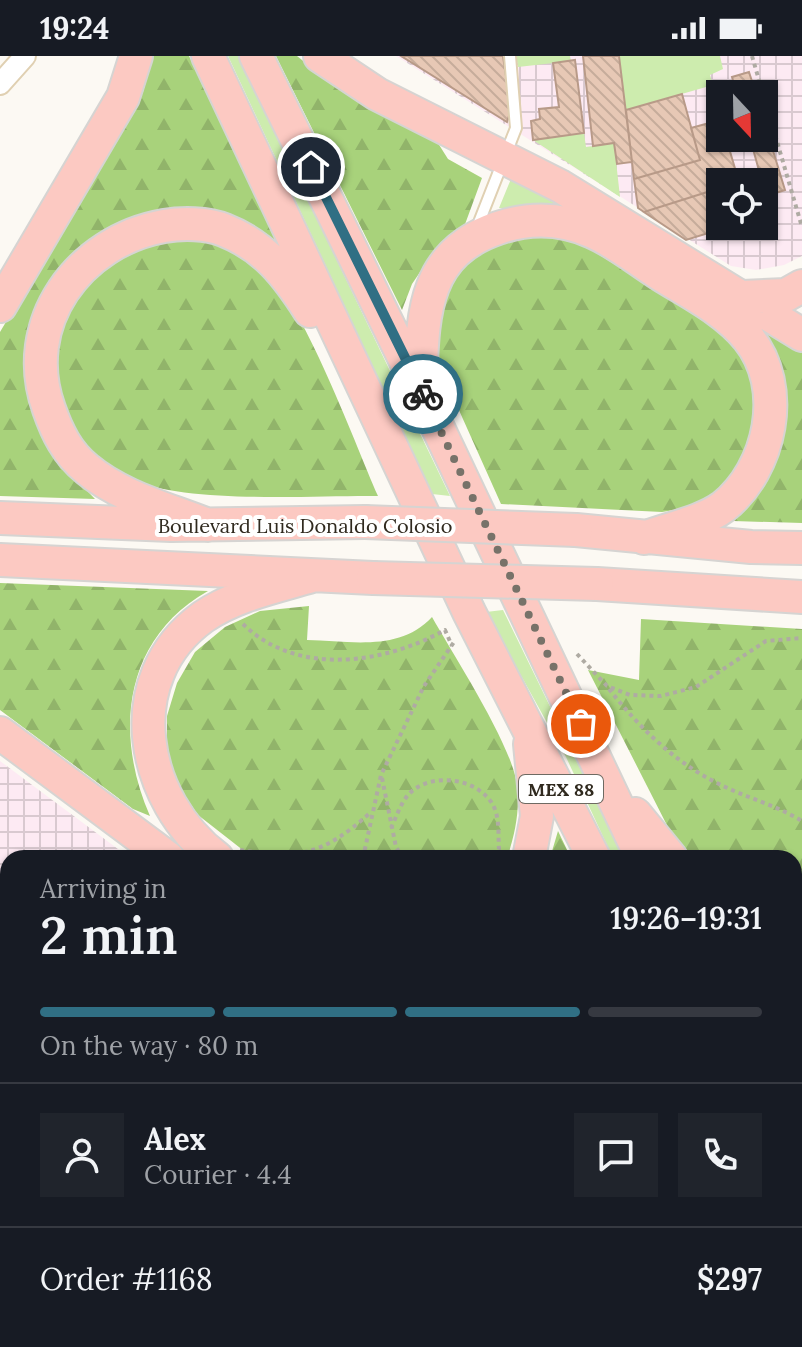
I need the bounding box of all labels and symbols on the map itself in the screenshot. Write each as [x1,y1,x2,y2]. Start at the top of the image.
north arrow [706,80,778,152]
pin [277,133,345,201]
courier [383,354,463,434]
street label: Boulevard Luis Donaldo Colosio [158,513,452,538]
pin [547,690,615,758]
road number: MEX 88 [519,775,603,803]

